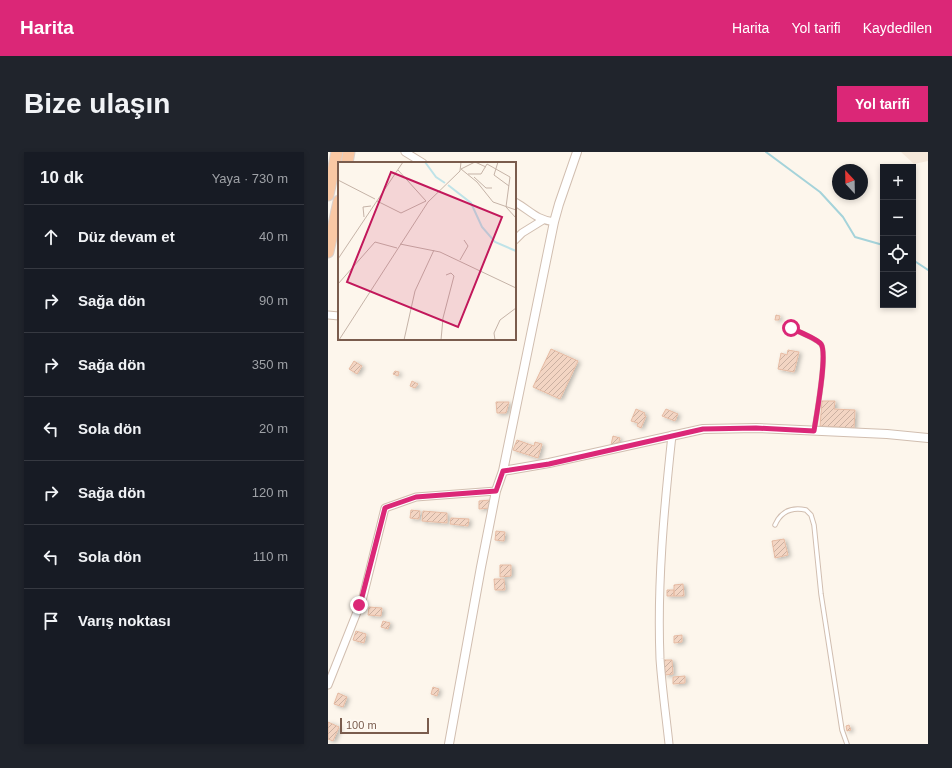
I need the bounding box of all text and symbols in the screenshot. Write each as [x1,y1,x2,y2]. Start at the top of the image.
text: Harita [20,17,74,38]
text: Harita [732,20,769,36]
text: Yol tarifi [791,20,841,36]
text: Kaydedilen [863,20,932,36]
button: Yol tarifi [837,86,928,122]
text: Bize ulaşın [24,88,170,119]
inset map [338,162,516,340]
north arrow [832,164,868,200]
map controls [880,164,916,308]
button: + [880,164,916,200]
text: 10 dk [40,168,83,187]
text: Yaya · 730 m [212,171,288,186]
button: − [880,200,916,236]
icon: ahead [40,226,62,248]
text: Düz devam et [78,228,175,245]
text: 40 m [259,229,288,244]
button: locate [880,236,916,272]
button: layers [880,272,916,308]
icon: right [40,290,62,312]
text: Sağa dön [78,292,146,309]
text: 90 m [259,293,288,308]
route start [782,319,800,337]
icon: right [40,354,62,376]
text: Sağa dön [78,356,146,373]
text: 350 m [252,357,288,372]
icon: left [40,418,62,440]
text: Sola dön [78,420,141,437]
text: 20 m [259,421,288,436]
icon: right [40,482,62,504]
text: Sağa dön [78,484,146,501]
text: 120 m [252,485,288,500]
icon: left [40,546,62,568]
text: Sola dön [78,548,141,565]
text: 110 m [253,549,288,564]
route end [350,596,368,614]
icon: arrive [40,610,62,632]
text: Varış noktası [78,612,171,629]
scale bar [340,716,429,735]
text: 100 m [346,719,377,731]

